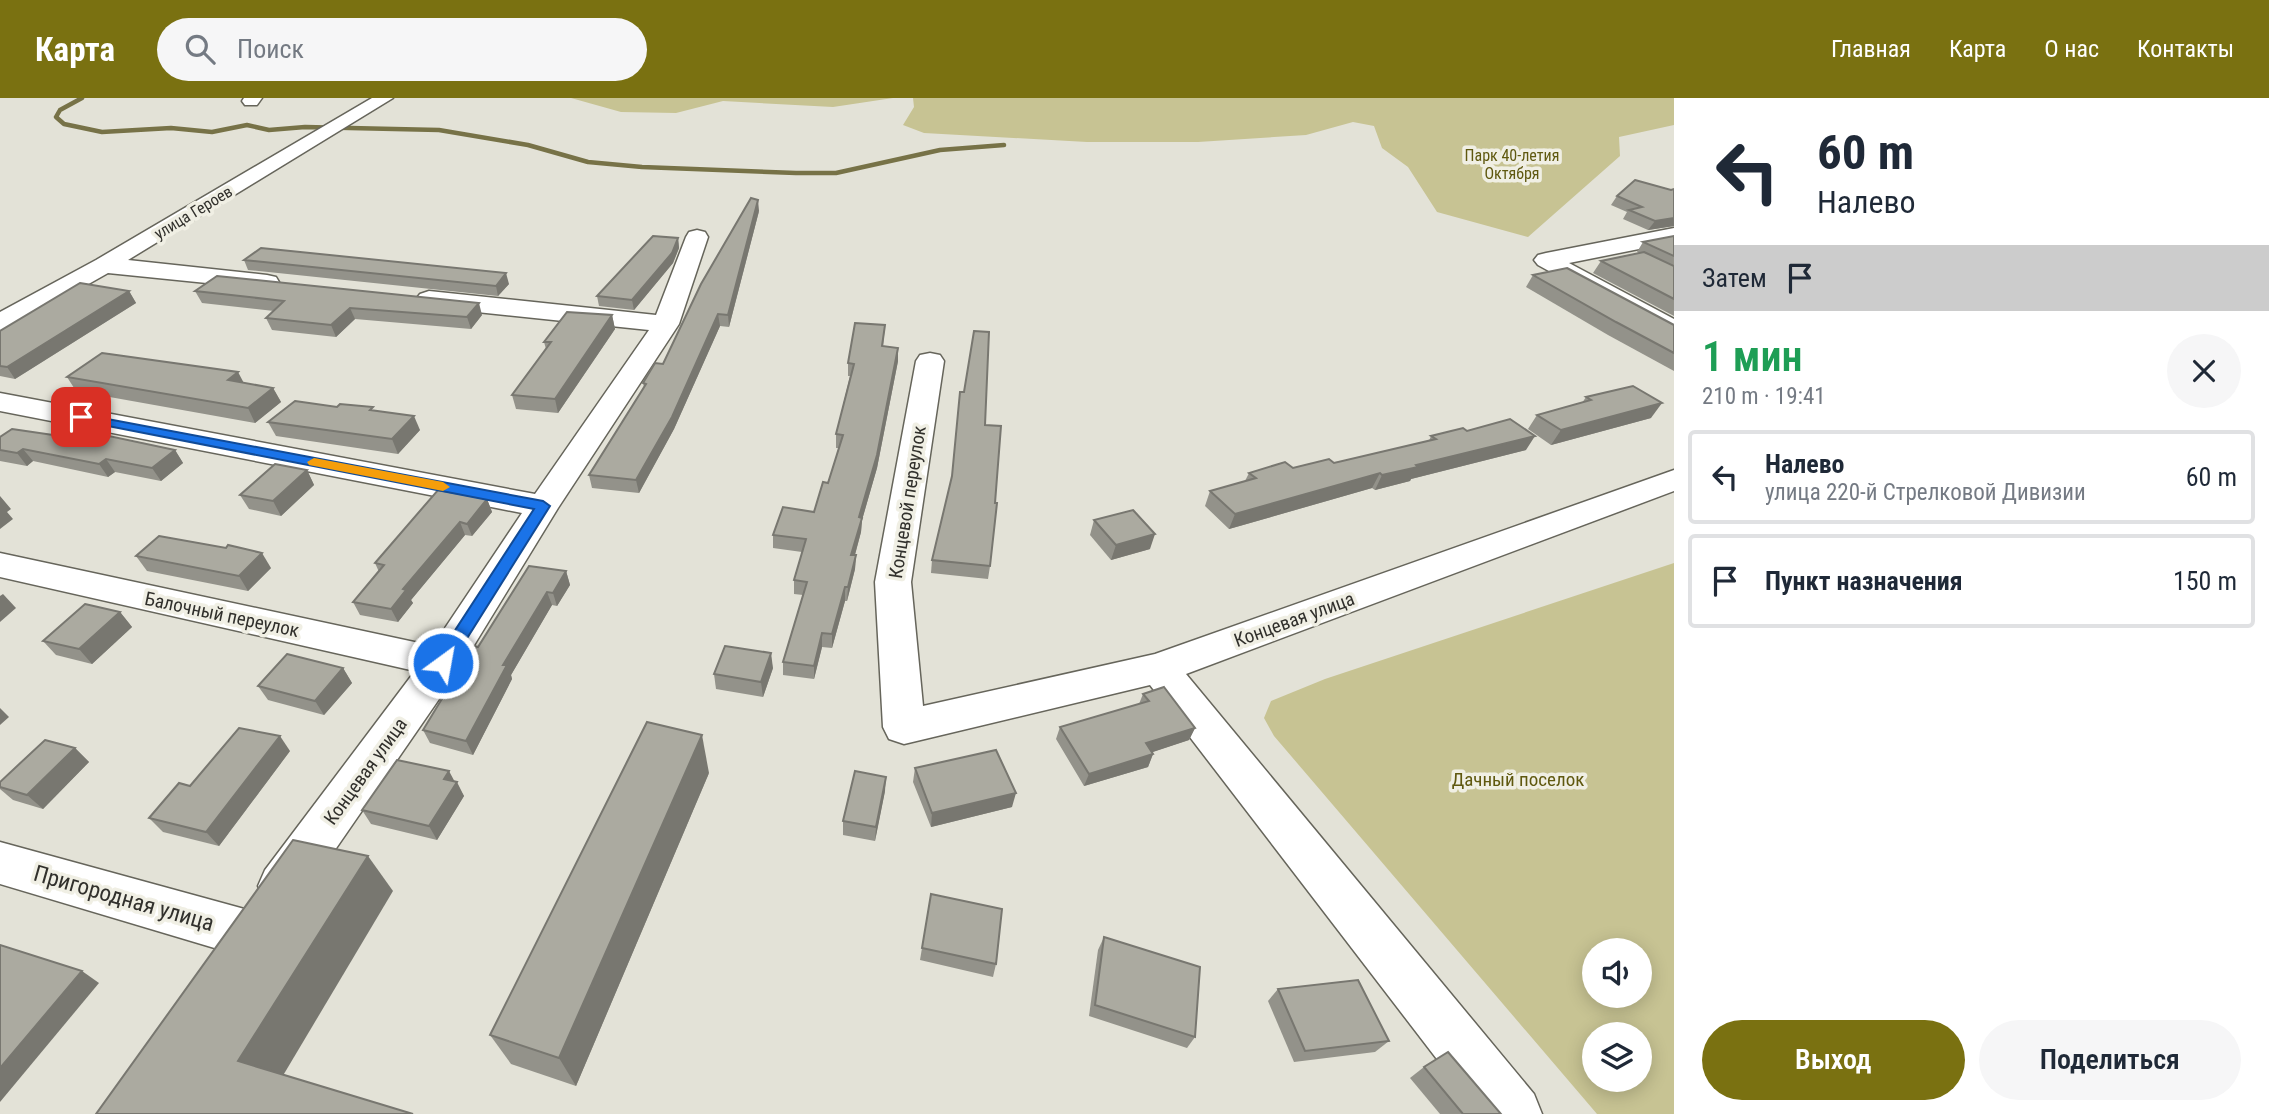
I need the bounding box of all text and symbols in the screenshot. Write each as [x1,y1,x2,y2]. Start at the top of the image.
search box [157,18,647,81]
text: Карта [35,30,115,69]
icon: search [181,30,219,68]
text: Поиск [237,34,304,64]
text: Главная [1831,35,1911,63]
text: Карта [1949,35,2006,63]
text: О нас [2044,35,2099,63]
text: Контакты [2137,35,2234,63]
text: 60 m [1817,124,1914,181]
icon: left [1702,126,1793,217]
park label: Парк 40-летия Октября [1465,146,1559,183]
street label: улица Героев [151,182,236,243]
text: Налево [1817,183,1916,221]
icon: arrive [1781,259,1819,297]
text: Затем [1702,263,1767,293]
text: 1 мин [1702,332,1803,381]
button: close [2167,334,2241,408]
text: 210 m · 19:41 [1702,383,1826,410]
pin [51,387,111,447]
icon: arrive [62,398,100,436]
street label: Концевой переулок [884,424,931,580]
text: Налево [1765,449,1845,479]
icon: left [1706,458,1744,496]
text: 60 m [2186,462,2237,492]
text: улица 220-й Стрелковой Дивизии [1765,479,2086,506]
icon: arrive [1706,562,1744,600]
text: Пункт назначения [1765,566,1963,596]
text: 150 m [2173,566,2237,596]
street label: Балочный переулок [143,587,301,642]
street label: Концевая улица [1231,587,1358,652]
position arrow [406,626,480,700]
street label: Концевая улица [319,713,412,829]
park label: Дачный поселок [1452,768,1584,791]
street label: Пригородная улица [31,860,217,937]
map controls [1582,938,1652,1092]
button: sound [1582,938,1652,1008]
button: Выход [1702,1020,1965,1100]
button: Поделиться [1979,1020,2241,1100]
button: layers [1582,1022,1652,1092]

